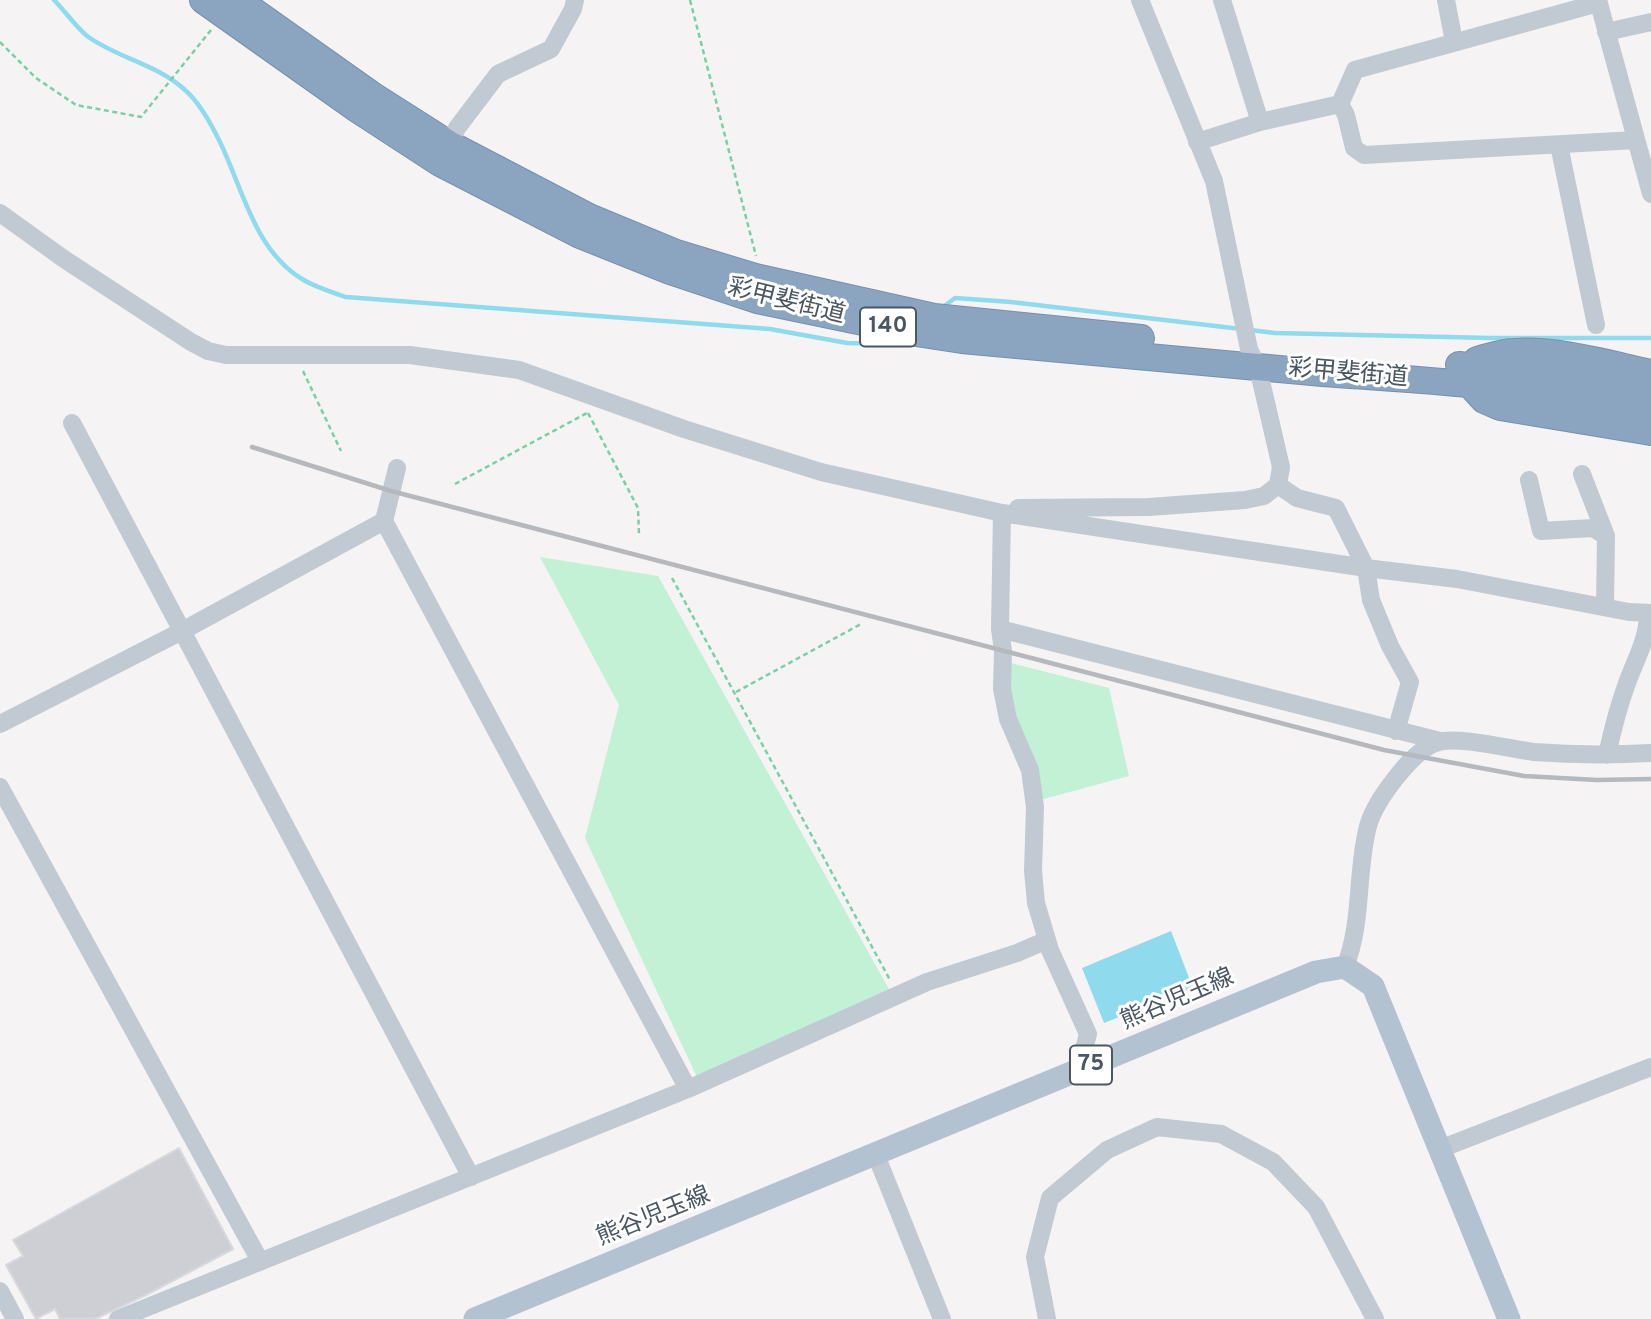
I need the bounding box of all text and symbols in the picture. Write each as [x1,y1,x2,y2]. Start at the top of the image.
street label: 彩甲斐街道 [724,275,848,331]
road number: 140 [860,308,916,346]
street label: 彩甲斐街道 [1287,355,1409,395]
street label: 熊谷児玉線 [1117,964,1239,1038]
road number: 75 [1070,1046,1112,1084]
street label: 熊谷児玉線 [593,1182,715,1254]

